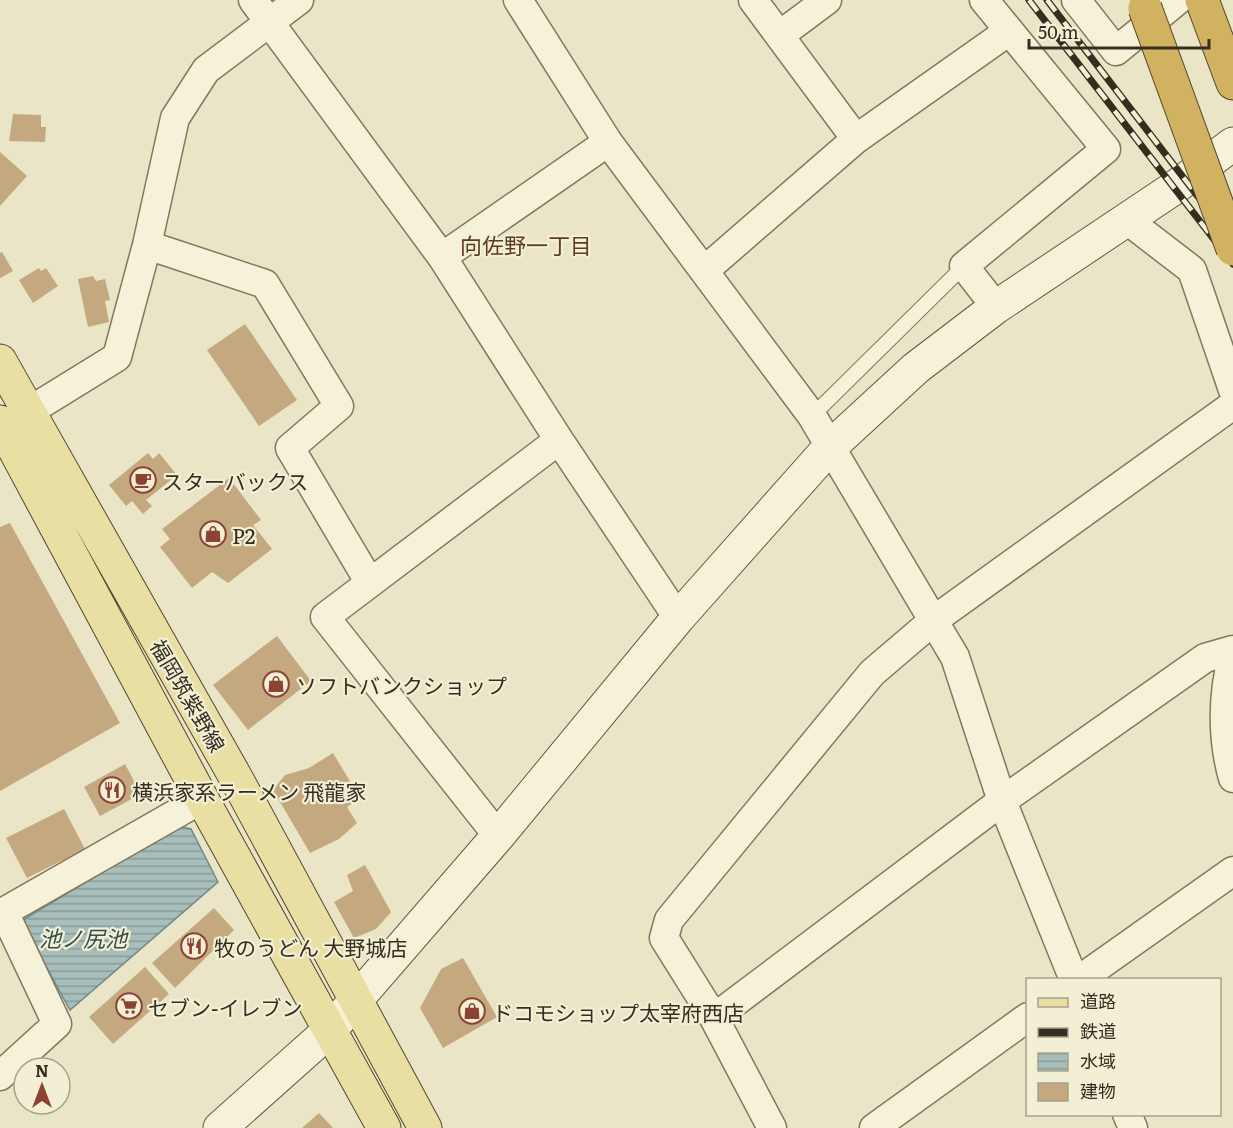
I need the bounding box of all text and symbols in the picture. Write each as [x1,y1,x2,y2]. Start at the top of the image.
scale bar [1029,12,1209,50]
text: 50 m [1038,18,1079,45]
district label: 向佐野一丁目 [460,228,592,261]
cafe icon: スターバックス [128,465,158,495]
place label: スターバックス [162,465,308,496]
shop icon: P2 [198,519,228,549]
place label: P2 [232,519,255,550]
street label: 福岡筑紫野線 [144,633,234,757]
shop icon: ソフトバンクショップ [261,669,291,699]
place label: ソフトバンクショップ [296,669,507,700]
restaurant icon: 横浜家系ラーメン 飛龍家 [97,775,127,805]
place label: 横浜家系ラーメン 飛龍家 [132,775,366,806]
water label: 池ノ尻池 [39,921,129,954]
restaurant icon: 牧のうどん 大野城店 [179,931,209,961]
place label: 牧のうどん 大野城店 [214,931,407,962]
legend [1026,978,1221,1116]
text: 道路 [1080,987,1116,1014]
supermarket icon: セブン-イレブン [114,991,144,1021]
place label: セブン-イレブン [148,991,302,1022]
shop icon: ドコモショップ太宰府西店 [457,996,487,1026]
place label: ドコモショップ太宰府西店 [492,996,744,1027]
text: 鉄道 [1080,1017,1116,1044]
text: 水域 [1080,1047,1116,1074]
north arrow [12,1056,72,1116]
text: N [35,1058,49,1082]
text: 建物 [1080,1077,1116,1104]

